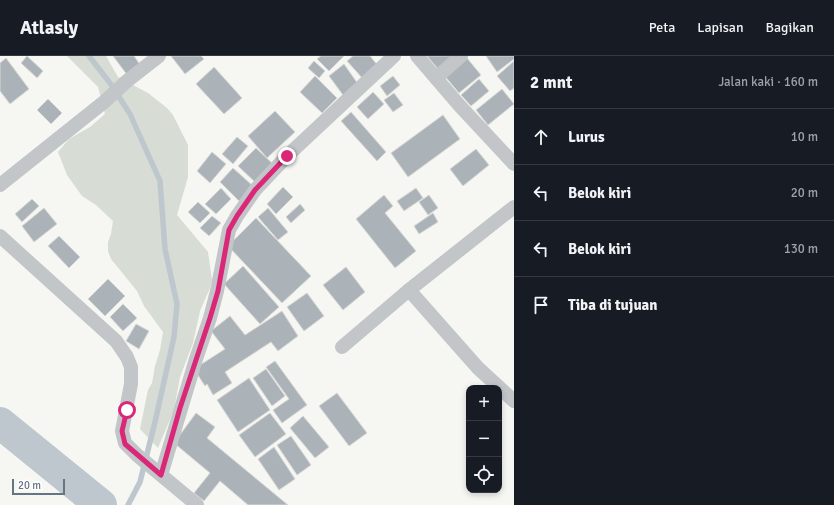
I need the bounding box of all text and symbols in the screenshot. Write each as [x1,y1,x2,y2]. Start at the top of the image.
text: Atlasly [20,16,78,40]
text: Peta [649,19,675,36]
text: Lapisan [697,19,744,36]
text: Bagikan [766,19,814,36]
text: 2 mnt [530,72,572,93]
text: Jalan kaki · 160 m [719,74,818,90]
icon: ahead [530,126,552,148]
text: Lurus [568,128,605,146]
text: 10 m [791,129,818,145]
route end [278,147,296,165]
icon: left [530,182,552,204]
text: Belok kiri [568,184,631,202]
text: 20 m [791,185,818,201]
icon: left [530,238,552,260]
text: Belok kiri [568,240,631,258]
text: 130 m [784,241,818,257]
icon: arrive [530,294,552,316]
text: Tiba di tujuan [568,296,658,314]
map controls [466,385,502,493]
button: + [466,385,502,421]
route start [118,401,136,419]
button: − [466,421,502,457]
button: locate [466,457,502,493]
scale bar [12,477,65,496]
text: 20 m [18,479,41,492]

